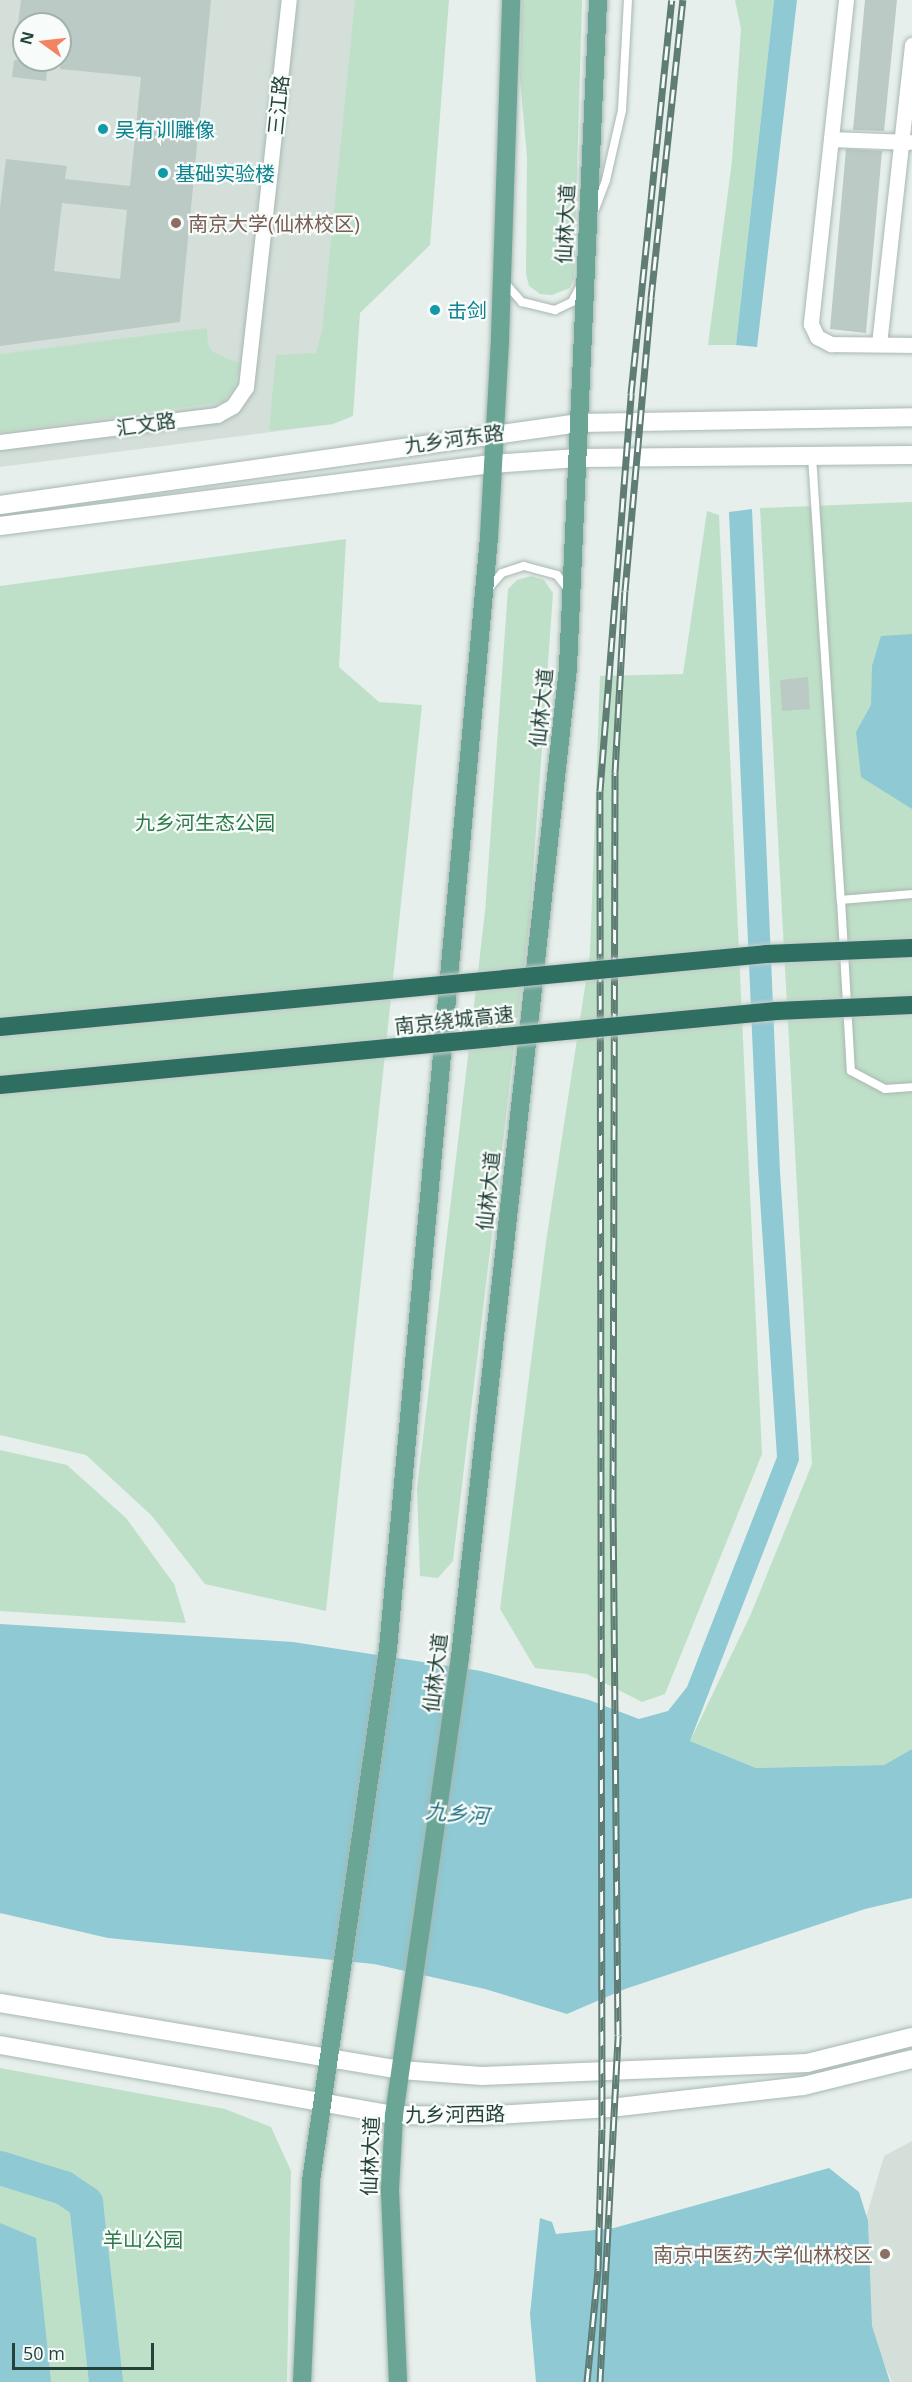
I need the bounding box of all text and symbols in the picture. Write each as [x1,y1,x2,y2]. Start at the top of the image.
north arrow [12,12,72,72]
text: N [14,29,39,47]
street label: 三江路 [263,74,293,136]
place label: 吴有训雕像 [115,117,215,141]
marker: 吴有训雕像 [96,122,110,136]
place label: 基础实验楼 [175,161,275,185]
marker: 基础实验楼 [156,166,170,180]
street label: 仙林大道 [551,183,579,265]
place label: 南京大学(仙林校区) [188,211,360,235]
marker: 南京大学(仙林校区) [169,216,183,230]
place label: 击剑 [447,298,487,322]
marker: 击剑 [428,303,442,317]
street label: 汇文路 [115,408,177,440]
street label: 九乡河东路 [403,420,505,458]
street label: 仙林大道 [525,667,557,749]
park label: 九乡河生态公园 [135,810,275,834]
street label: 南京绕城高速 [393,1002,515,1038]
street label: 仙林大道 [472,1150,504,1232]
street label: 仙林大道 [418,1632,452,1714]
water label: 九乡河 [425,1798,489,1828]
street label: 九乡河西路 [405,2101,505,2127]
street label: 仙林大道 [357,2116,383,2196]
park label: 羊山公园 [103,2227,183,2251]
place label: 南京中医药大学仙林校区 [653,2242,873,2266]
marker: 南京中医药大学仙林校区 [878,2247,892,2261]
scale bar [15,2331,158,2369]
text: 50 m [23,2341,65,2365]

